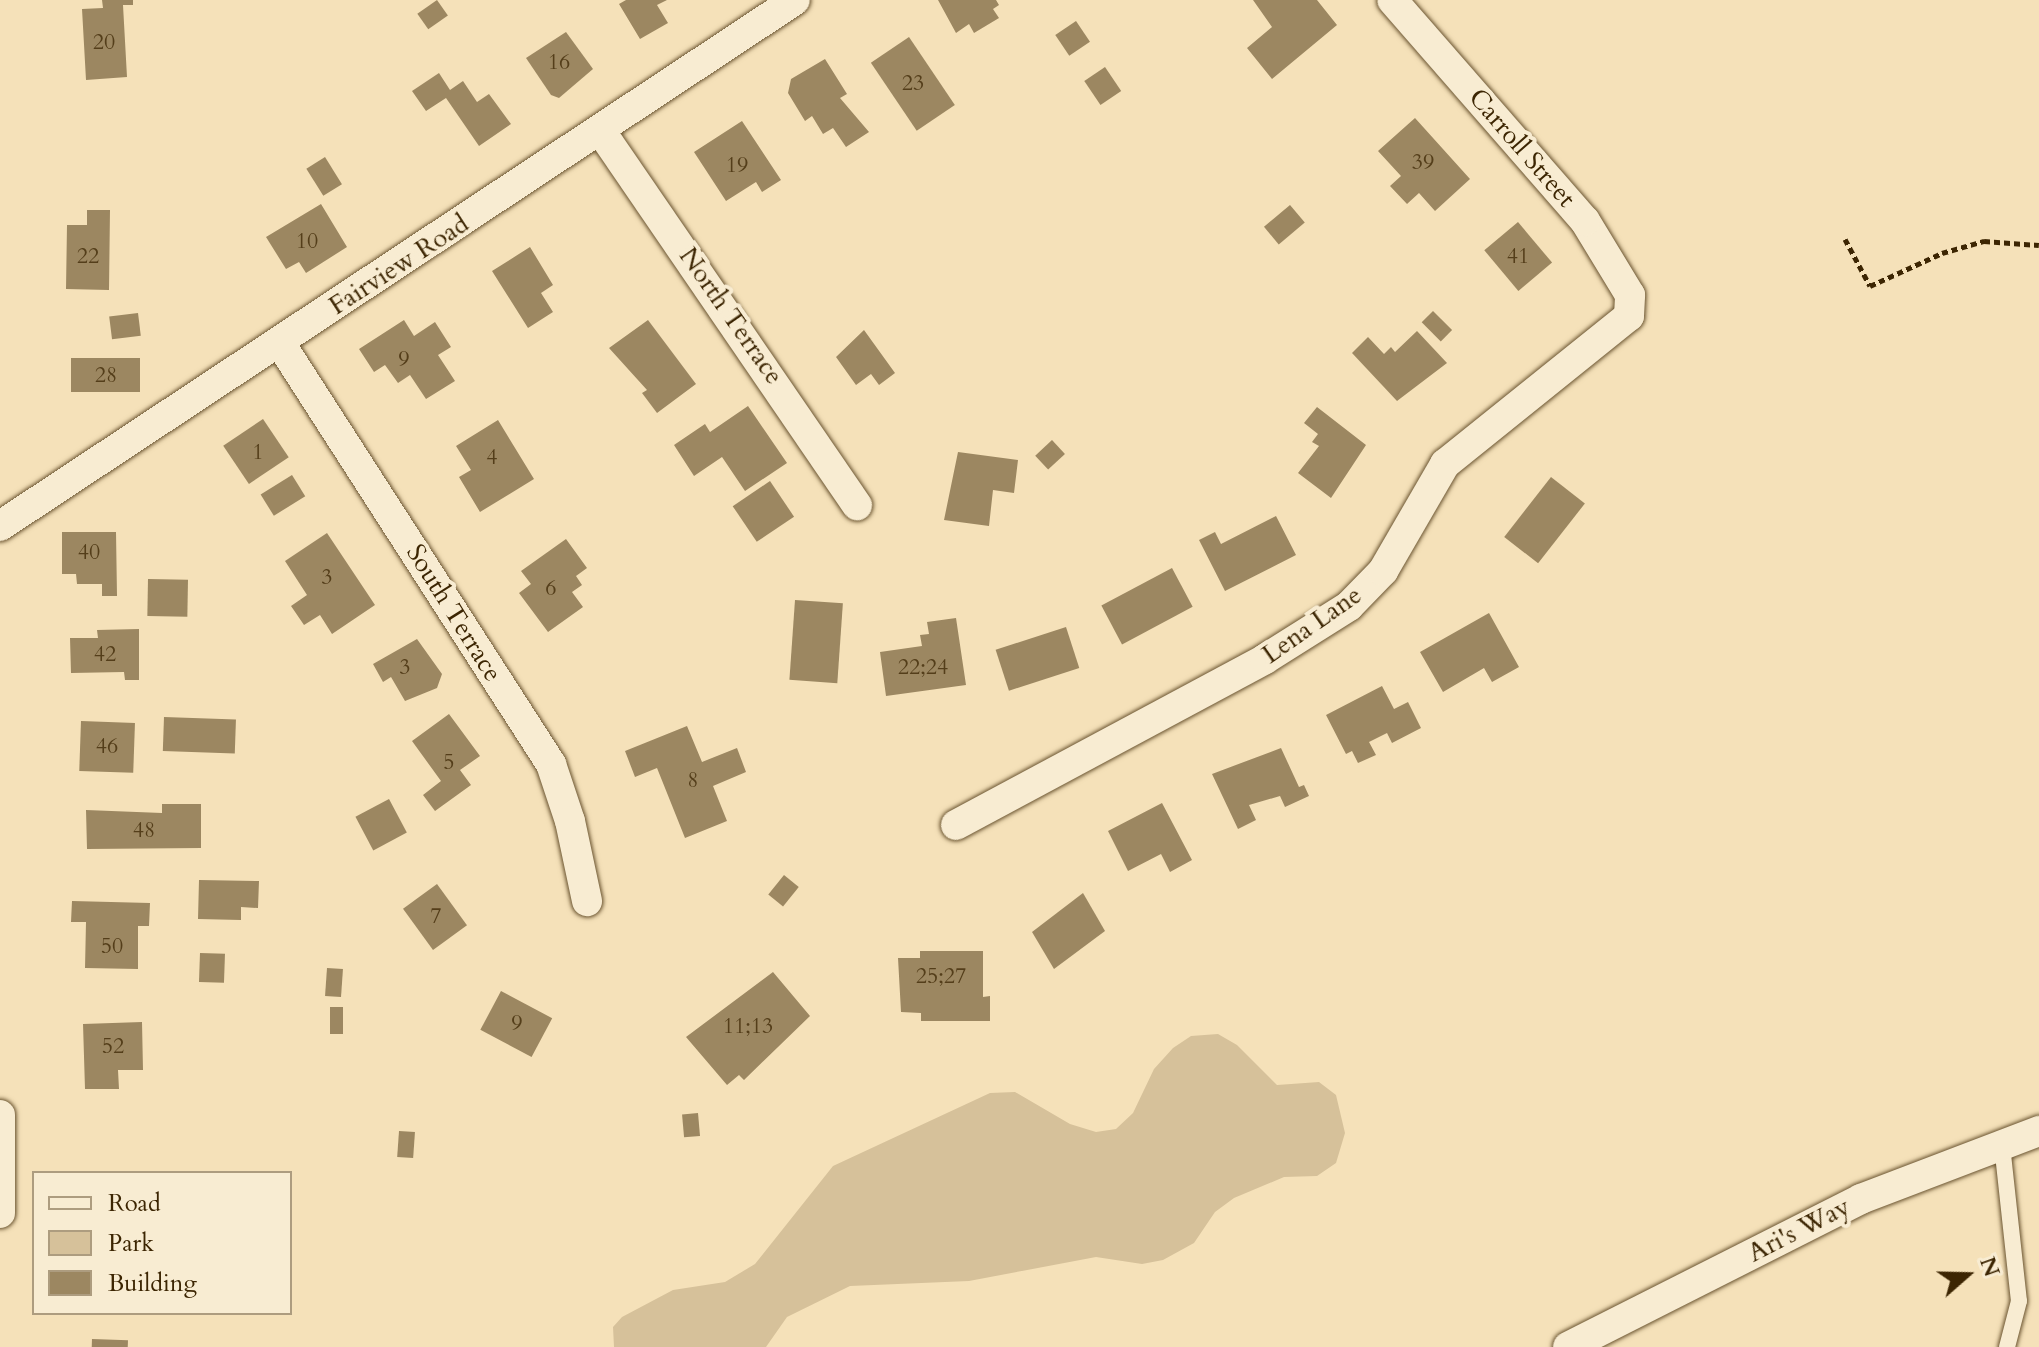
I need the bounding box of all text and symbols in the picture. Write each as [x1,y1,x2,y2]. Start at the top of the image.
house number: 20 [93,30,115,56]
house number: 16 [548,50,570,76]
house number: 23 [902,71,924,97]
street label: Carroll Street [1462,82,1582,214]
house number: 39 [1412,150,1434,176]
house number: 19 [726,153,748,179]
street label: Fairview Road [323,208,475,322]
house number: 10 [296,229,318,255]
street label: North Terrace [672,242,790,390]
house number: 22 [77,244,99,270]
house number: 41 [1507,244,1529,270]
house number: 9 [398,347,410,373]
house number: 28 [95,363,117,389]
house number: 1 [252,440,264,466]
house number: 4 [486,445,498,471]
street label: South Terrace [400,539,508,687]
house number: 40 [78,540,100,566]
house number: 3 [321,565,333,591]
house number: 6 [545,576,557,602]
street label: Lena Lane [1256,580,1368,670]
house number: 42 [94,642,116,668]
house number: 3 [399,655,411,681]
house number: 22;24 [898,655,948,681]
house number: 46 [96,734,118,760]
house number: 5 [443,750,455,776]
house number: 8 [687,768,699,794]
house number: 48 [133,818,155,844]
house number: 7 [430,904,442,930]
house number: 50 [101,934,123,960]
house number: 25;27 [916,964,966,990]
house number: 9 [511,1011,523,1037]
house number: 11;13 [723,1014,773,1040]
house number: 52 [102,1034,124,1060]
legend [32,1171,292,1315]
text: Road [108,1187,161,1220]
street label: Ari's Way [1743,1191,1855,1269]
text: Park [108,1227,154,1260]
north arrow [1927,1235,2007,1315]
text: N [1972,1253,2007,1281]
text: Building [108,1267,197,1300]

